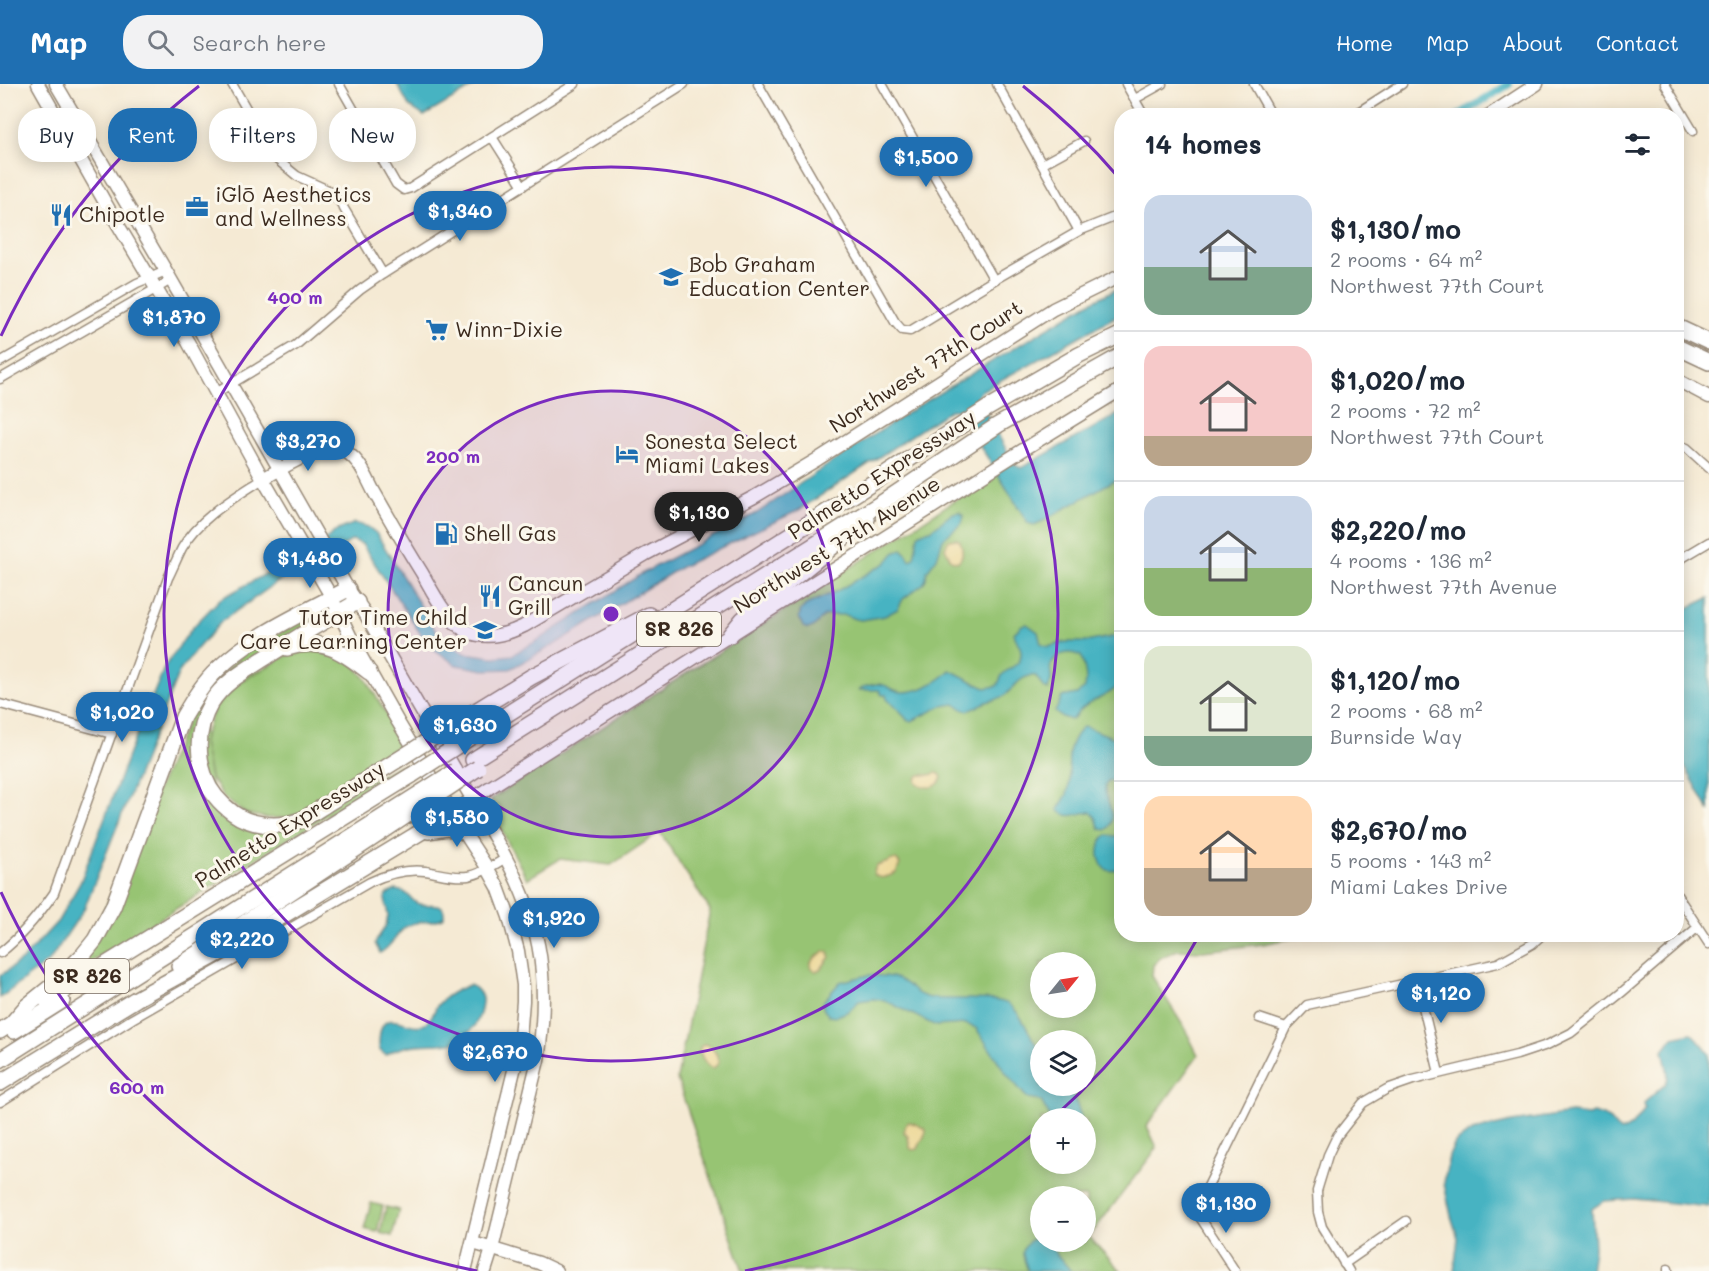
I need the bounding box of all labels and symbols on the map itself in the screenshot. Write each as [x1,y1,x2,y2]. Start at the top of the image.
pin: $1,500 [877,137,975,188]
place label: iGlō Aesthetics and Wellness [215,180,371,231]
pin: $1,340 [411,191,509,242]
office icon: iGlō Aesthetics and Wellness [184,194,210,220]
place label: Chipotle [79,200,165,227]
restaurant icon: Chipotle [48,202,74,228]
place label: Bob Graham Education Center [689,250,870,301]
school or university icon: Bob Graham Education Center [658,264,684,290]
text: 400 m [267,285,323,309]
street label: Northwest 77th Court [824,293,1027,438]
pin: $1,870 [125,297,223,348]
place label: Winn-Dixie [455,315,563,342]
supermarket icon: Winn-Dixie [424,317,450,343]
street label: Palmetto Expressway [782,403,980,545]
pin: $3,270 [259,421,357,472]
place label: Sonesta Select Miami Lakes [645,427,798,478]
hotel icon: Sonesta Select Miami Lakes [614,441,640,467]
text: 200 m [426,444,480,468]
street label: Northwest 77th Avenue [728,469,945,618]
pin: $1,130 [650,492,748,543]
place label: Shell Gas [464,519,557,546]
fuel station icon: Shell Gas [433,521,459,547]
pin: $1,480 [261,538,359,589]
place label: Cancun Grill [508,569,583,620]
restaurant icon: Cancun Grill [477,583,503,609]
place label: Tutor Time Child Care Learning Center [240,603,467,654]
centre of rings [601,604,621,624]
road number: SR 826 [637,612,721,646]
school or university icon: Tutor Time Child Care Learning Center [472,617,498,643]
pin: $1,020 [73,692,171,743]
pin: $1,630 [416,705,514,756]
street label: Palmetto Expressway [189,754,389,893]
pin: $1,580 [408,797,506,848]
pin: $1,920 [505,898,603,949]
pin: $2,220 [193,919,291,970]
north arrow [1030,952,1096,1018]
road number: SR 826 [45,959,129,993]
pin: $1,120 [1392,973,1490,1024]
pin: $2,670 [446,1032,544,1083]
text: 600 m [110,1075,164,1099]
pin: $1,130 [1177,1183,1275,1234]

